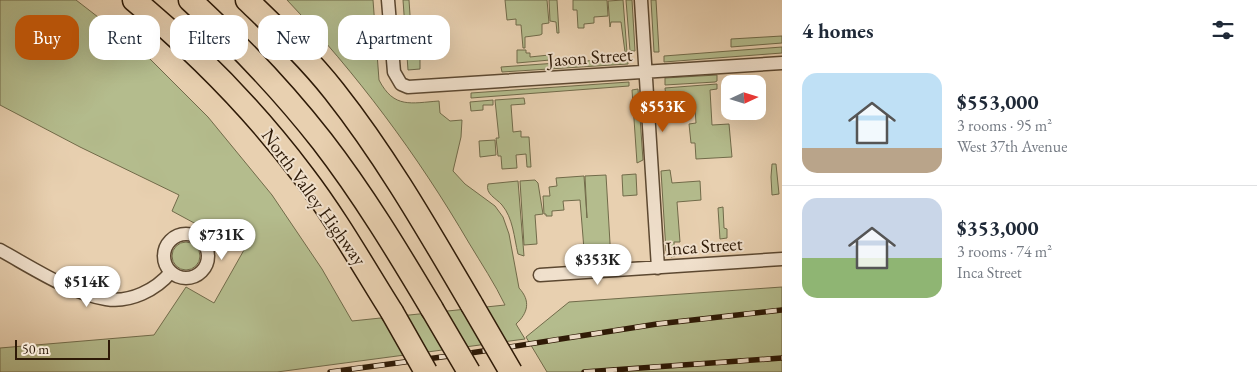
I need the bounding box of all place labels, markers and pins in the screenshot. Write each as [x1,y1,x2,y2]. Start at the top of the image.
pin: $553K [628,90,698,133]
pin: $731K [187,218,257,261]
pin: $353K [563,244,633,286]
pin: $514K [52,266,122,308]

